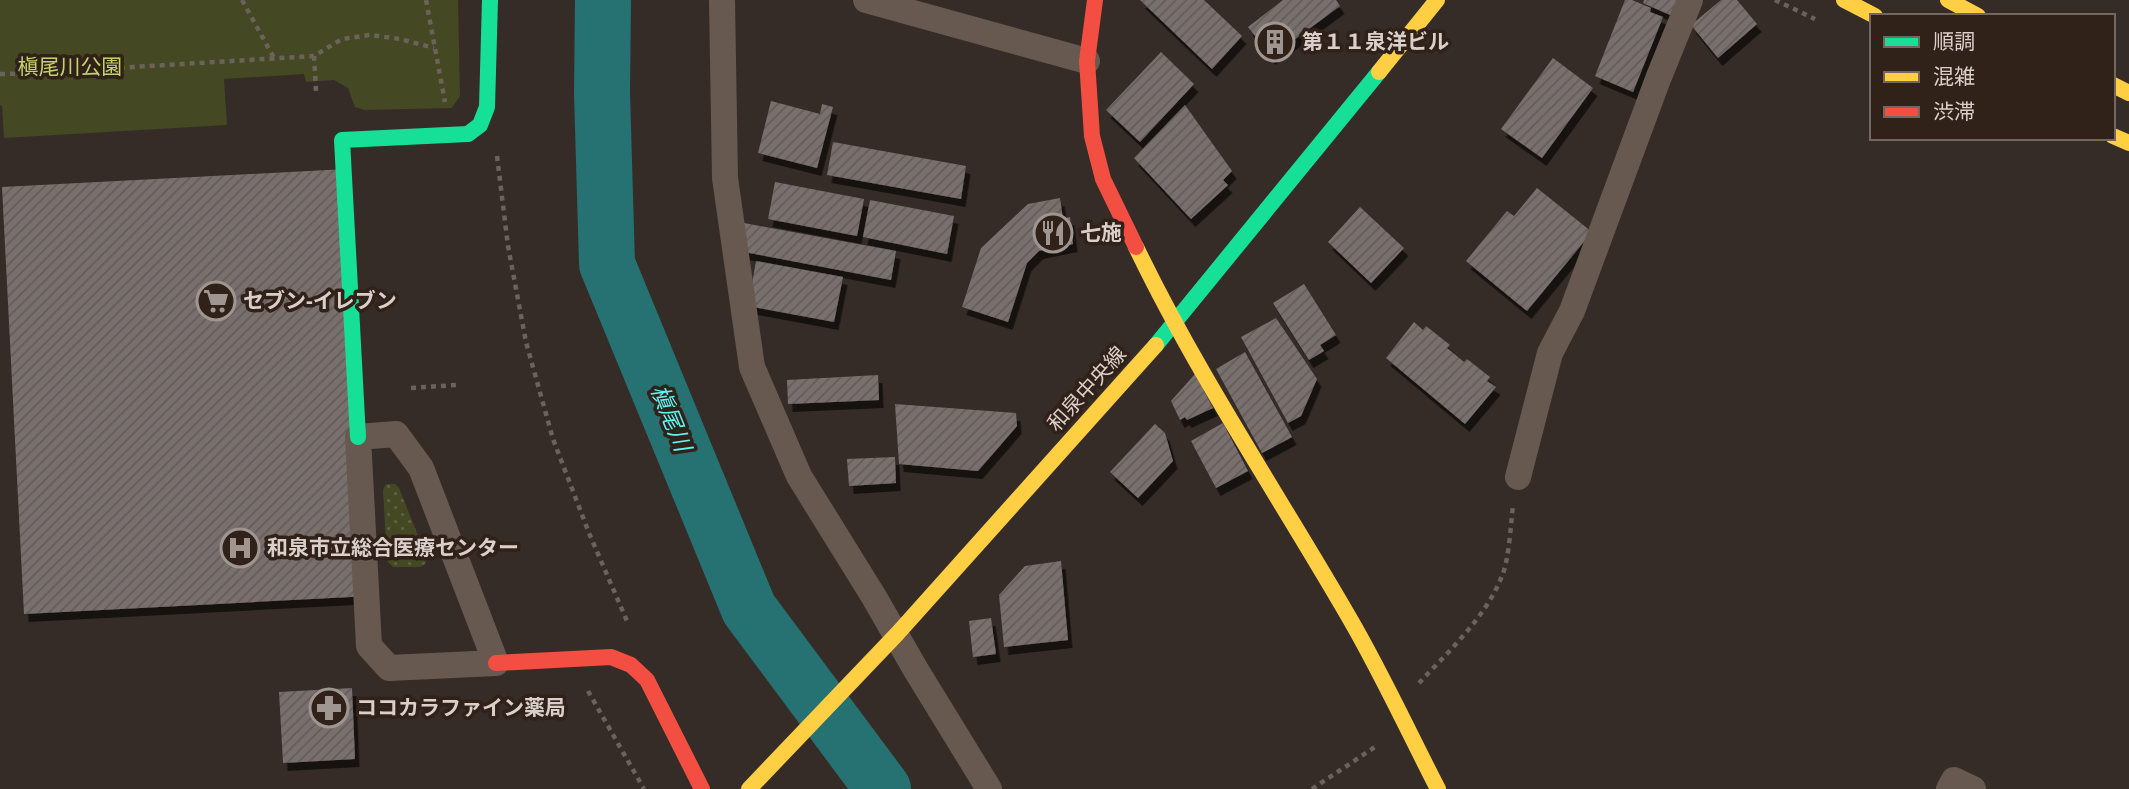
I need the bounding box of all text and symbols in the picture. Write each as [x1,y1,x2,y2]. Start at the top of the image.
legend [1870,14,2115,140]
building icon: 第１１泉洋ビル [1254,21,1296,63]
place label: 第１１泉洋ビル [1302,27,1449,55]
text: 順調 [1933,27,1975,55]
park label: 槇尾川公園 [18,52,123,80]
text: 混雑 [1933,62,1975,90]
text: 渋滞 [1933,97,1975,125]
restaurant icon: 七施 [1032,212,1074,254]
place label: 七施 [1080,218,1122,246]
supermarket icon: セブン-イレブン [195,280,237,322]
place label: セブン-イレブン [243,286,397,314]
street label: 和泉中央線 [1041,340,1132,437]
water label: 槇尾川 [644,380,701,458]
hospital icon: 和泉市立総合医療センター [219,527,261,569]
place label: 和泉市立総合医療センター [267,533,519,561]
pharmacy icon: ココカラファイン薬局 [308,687,350,729]
place label: ココカラファイン薬局 [356,693,566,721]

